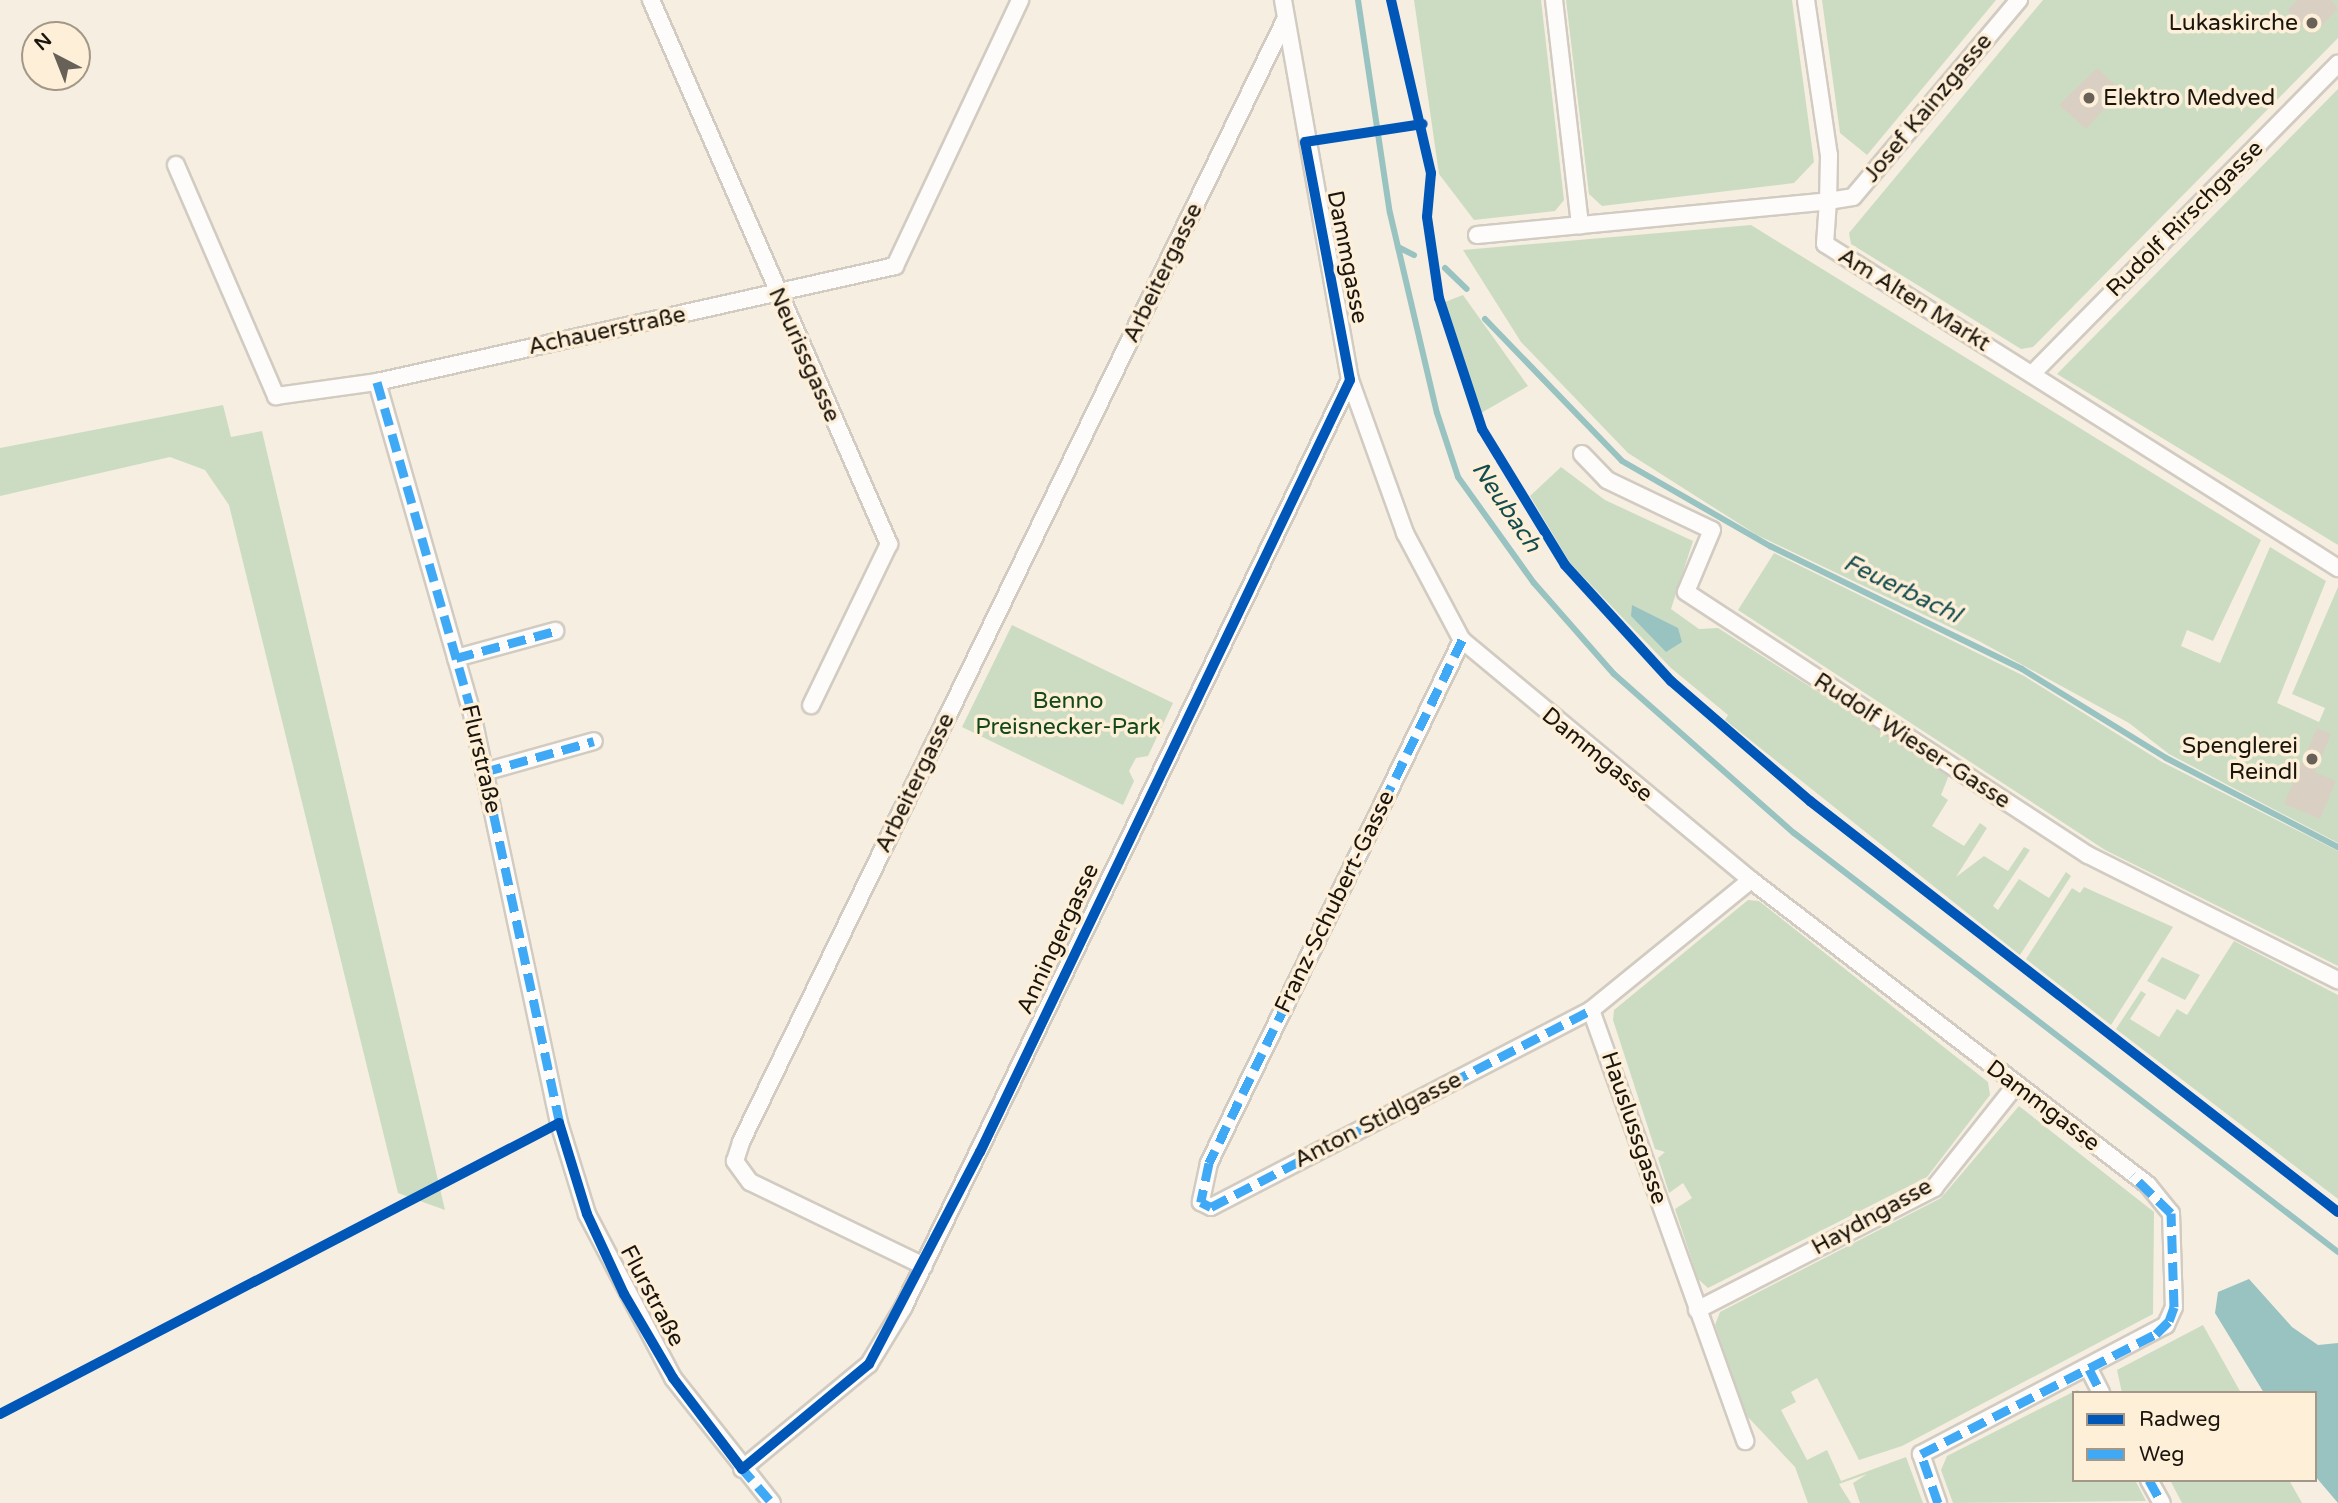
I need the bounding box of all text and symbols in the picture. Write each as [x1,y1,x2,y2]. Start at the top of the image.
place label: Lukaskirche [2168,9,2298,37]
marker: Lukaskirche [2304,15,2320,31]
north arrow [21,21,91,91]
street label: Josef Kainzgasse [1858,28,1998,188]
text: N [30,29,56,55]
place label: Elektro Medved [2103,84,2275,112]
marker: Elektro Medved [2081,90,2097,106]
street label: Rudolf Rirschgasse [2101,135,2269,303]
street label: Dammgasse [1321,188,1373,326]
street label: Arbeitergasse [1117,199,1209,347]
street label: Am Alten Markt [1833,242,1995,358]
street label: Neurissgasse [762,283,846,427]
street label: Achauerstraße [526,301,688,361]
water label: Neubach [1465,456,1547,558]
water label: Feuerbachl [1839,548,1965,630]
street label: Rudolf Wieser-Gasse [1809,667,2015,815]
park label: Benno Preisnecker-Park [975,687,1161,741]
street label: Flurstraße [455,702,507,816]
street label: Dammgasse [1536,702,1658,808]
street label: Arbeitergasse [869,709,961,857]
place label: Spenglerei Reindl [2182,732,2298,786]
marker: Spenglerei Reindl [2304,751,2320,767]
street label: Franz-Schubert-Gasse [1269,786,1401,1018]
street label: Anningergasse [1011,859,1105,1019]
street label: Hauslussgasse [1595,1048,1673,1208]
street label: Dammgasse [1981,1054,2105,1158]
street label: Anton Stidlgasse [1290,1066,1466,1174]
street label: Haydngasse [1807,1173,1937,1261]
street label: Flurstraße [614,1241,690,1351]
legend [2072,1391,2317,1482]
text: Radweg [2139,1407,2221,1432]
text: Weg [2139,1442,2184,1467]

